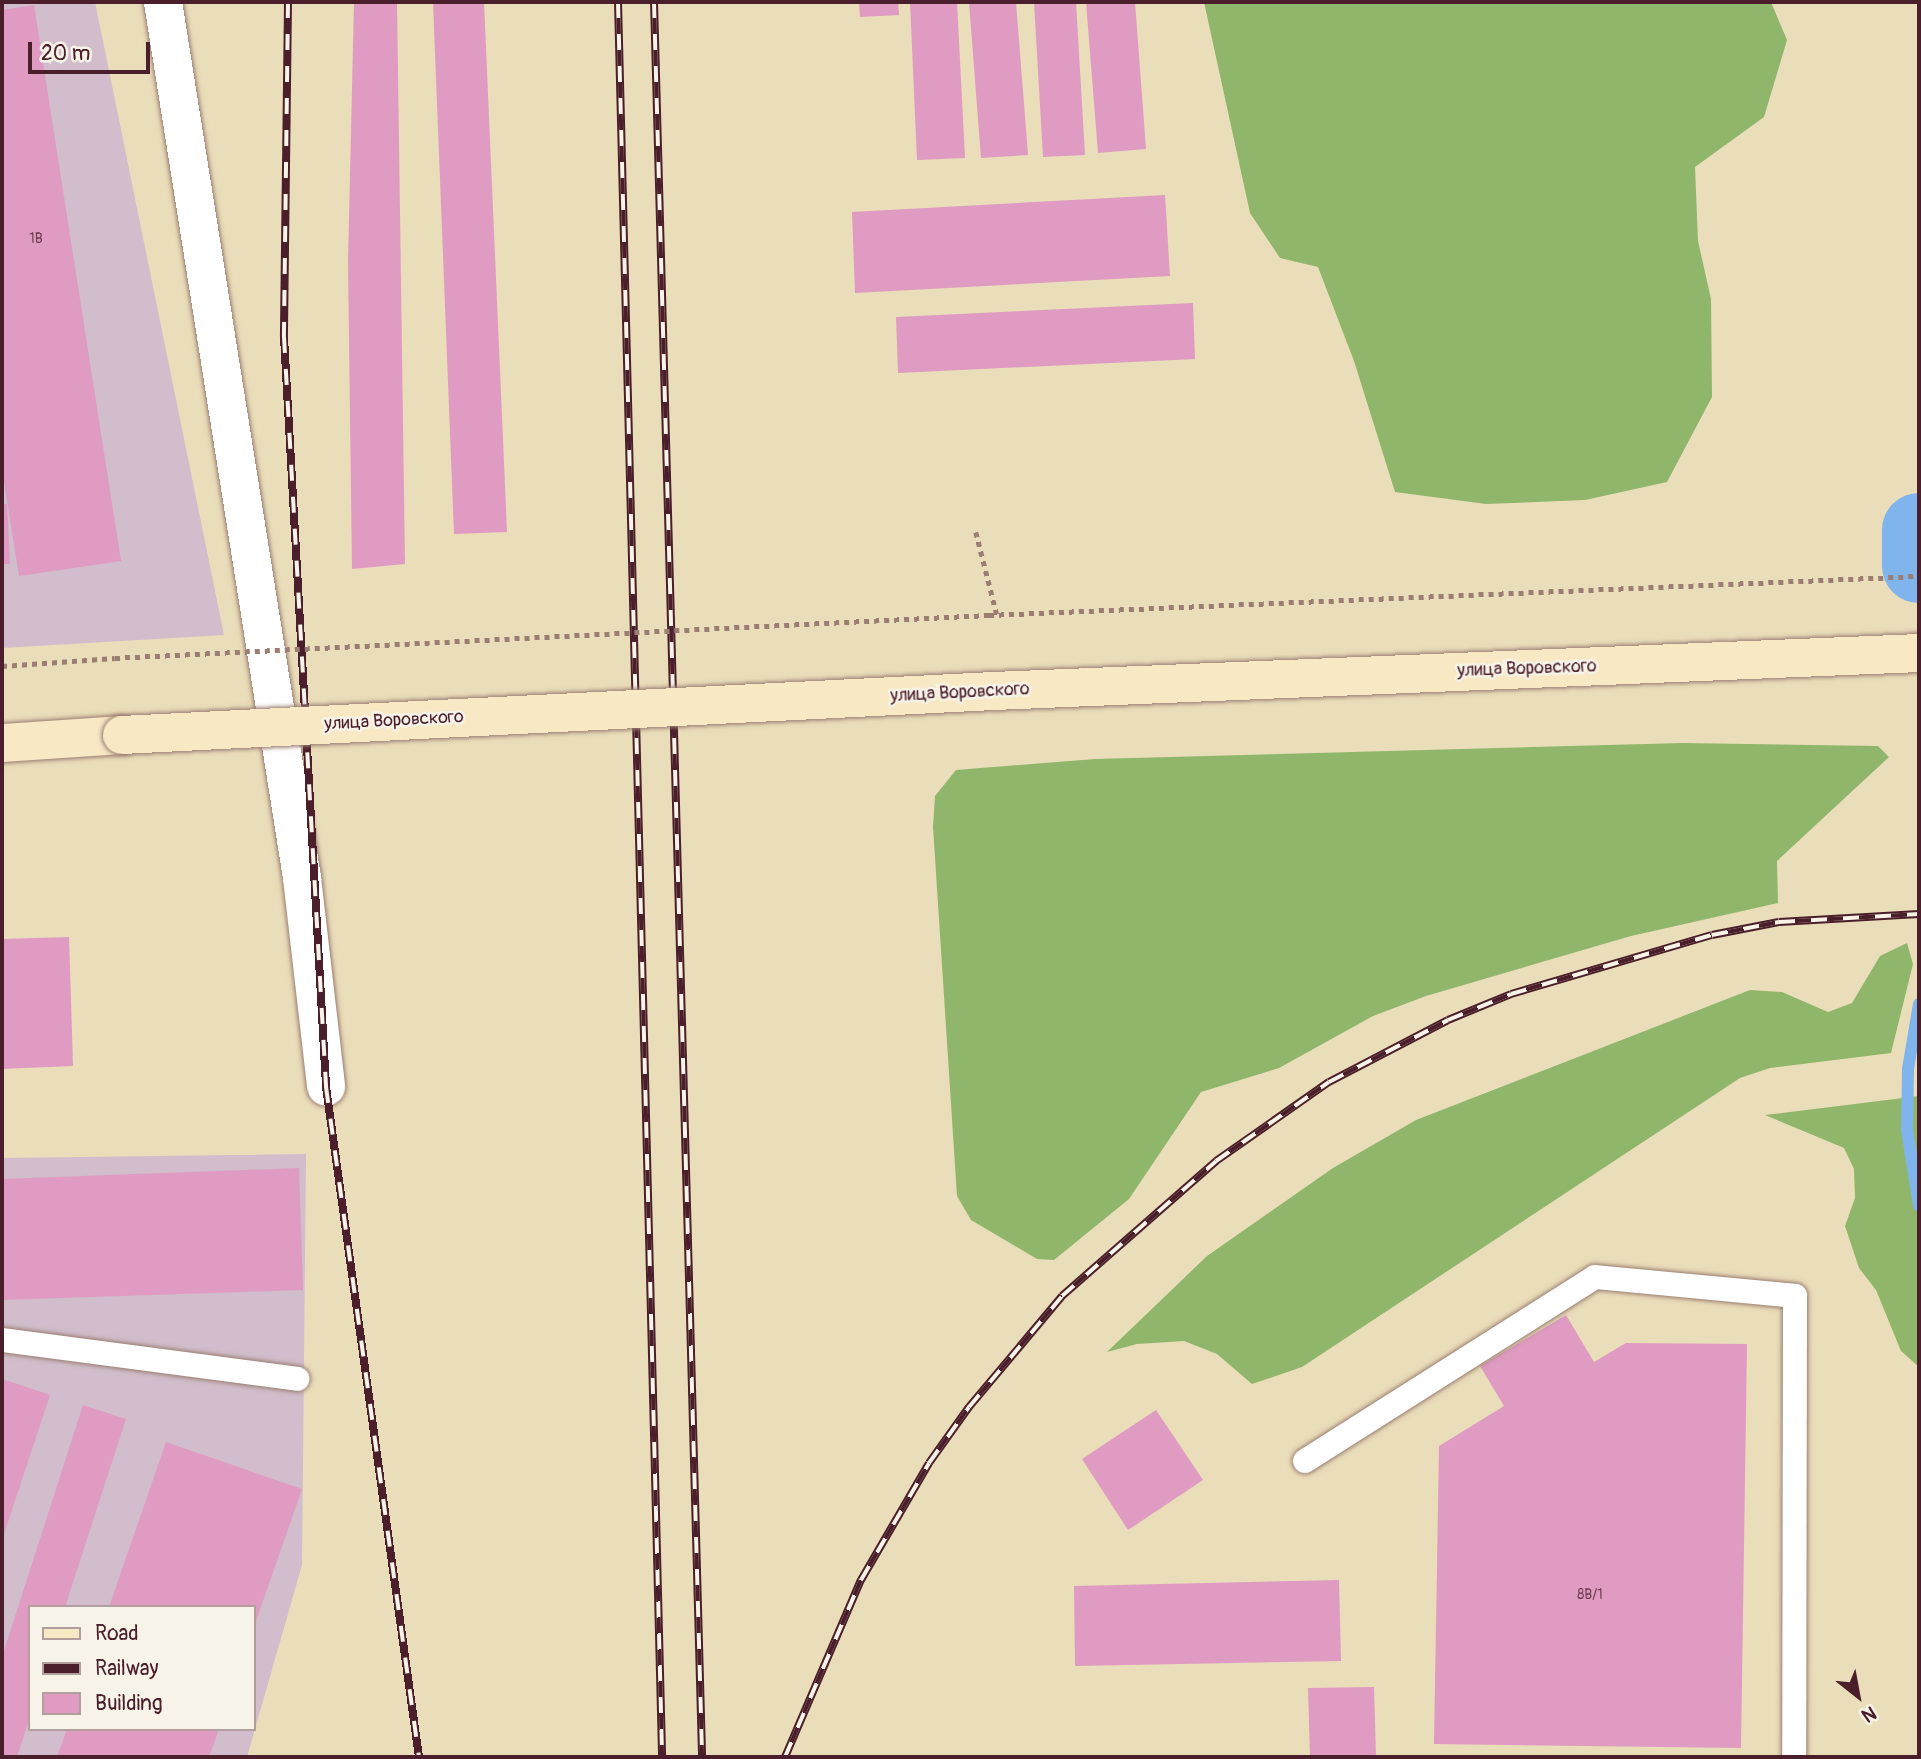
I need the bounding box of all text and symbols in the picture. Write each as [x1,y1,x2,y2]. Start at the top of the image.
scale bar [32,28,154,72]
text: 20 m [41,40,90,67]
house number: 1В [29,231,43,247]
street label: улица Воровского [1457,656,1597,682]
street label: улица Воровского [890,679,1030,707]
street label: улица Воровского [324,707,464,735]
house number: 8В/1 [1577,1587,1603,1603]
legend [28,1605,256,1731]
text: Road [95,1620,139,1647]
text: Railway [95,1655,159,1682]
north arrow [1823,1661,1893,1731]
text: Building [95,1690,162,1717]
text: N [1857,1700,1881,1728]

